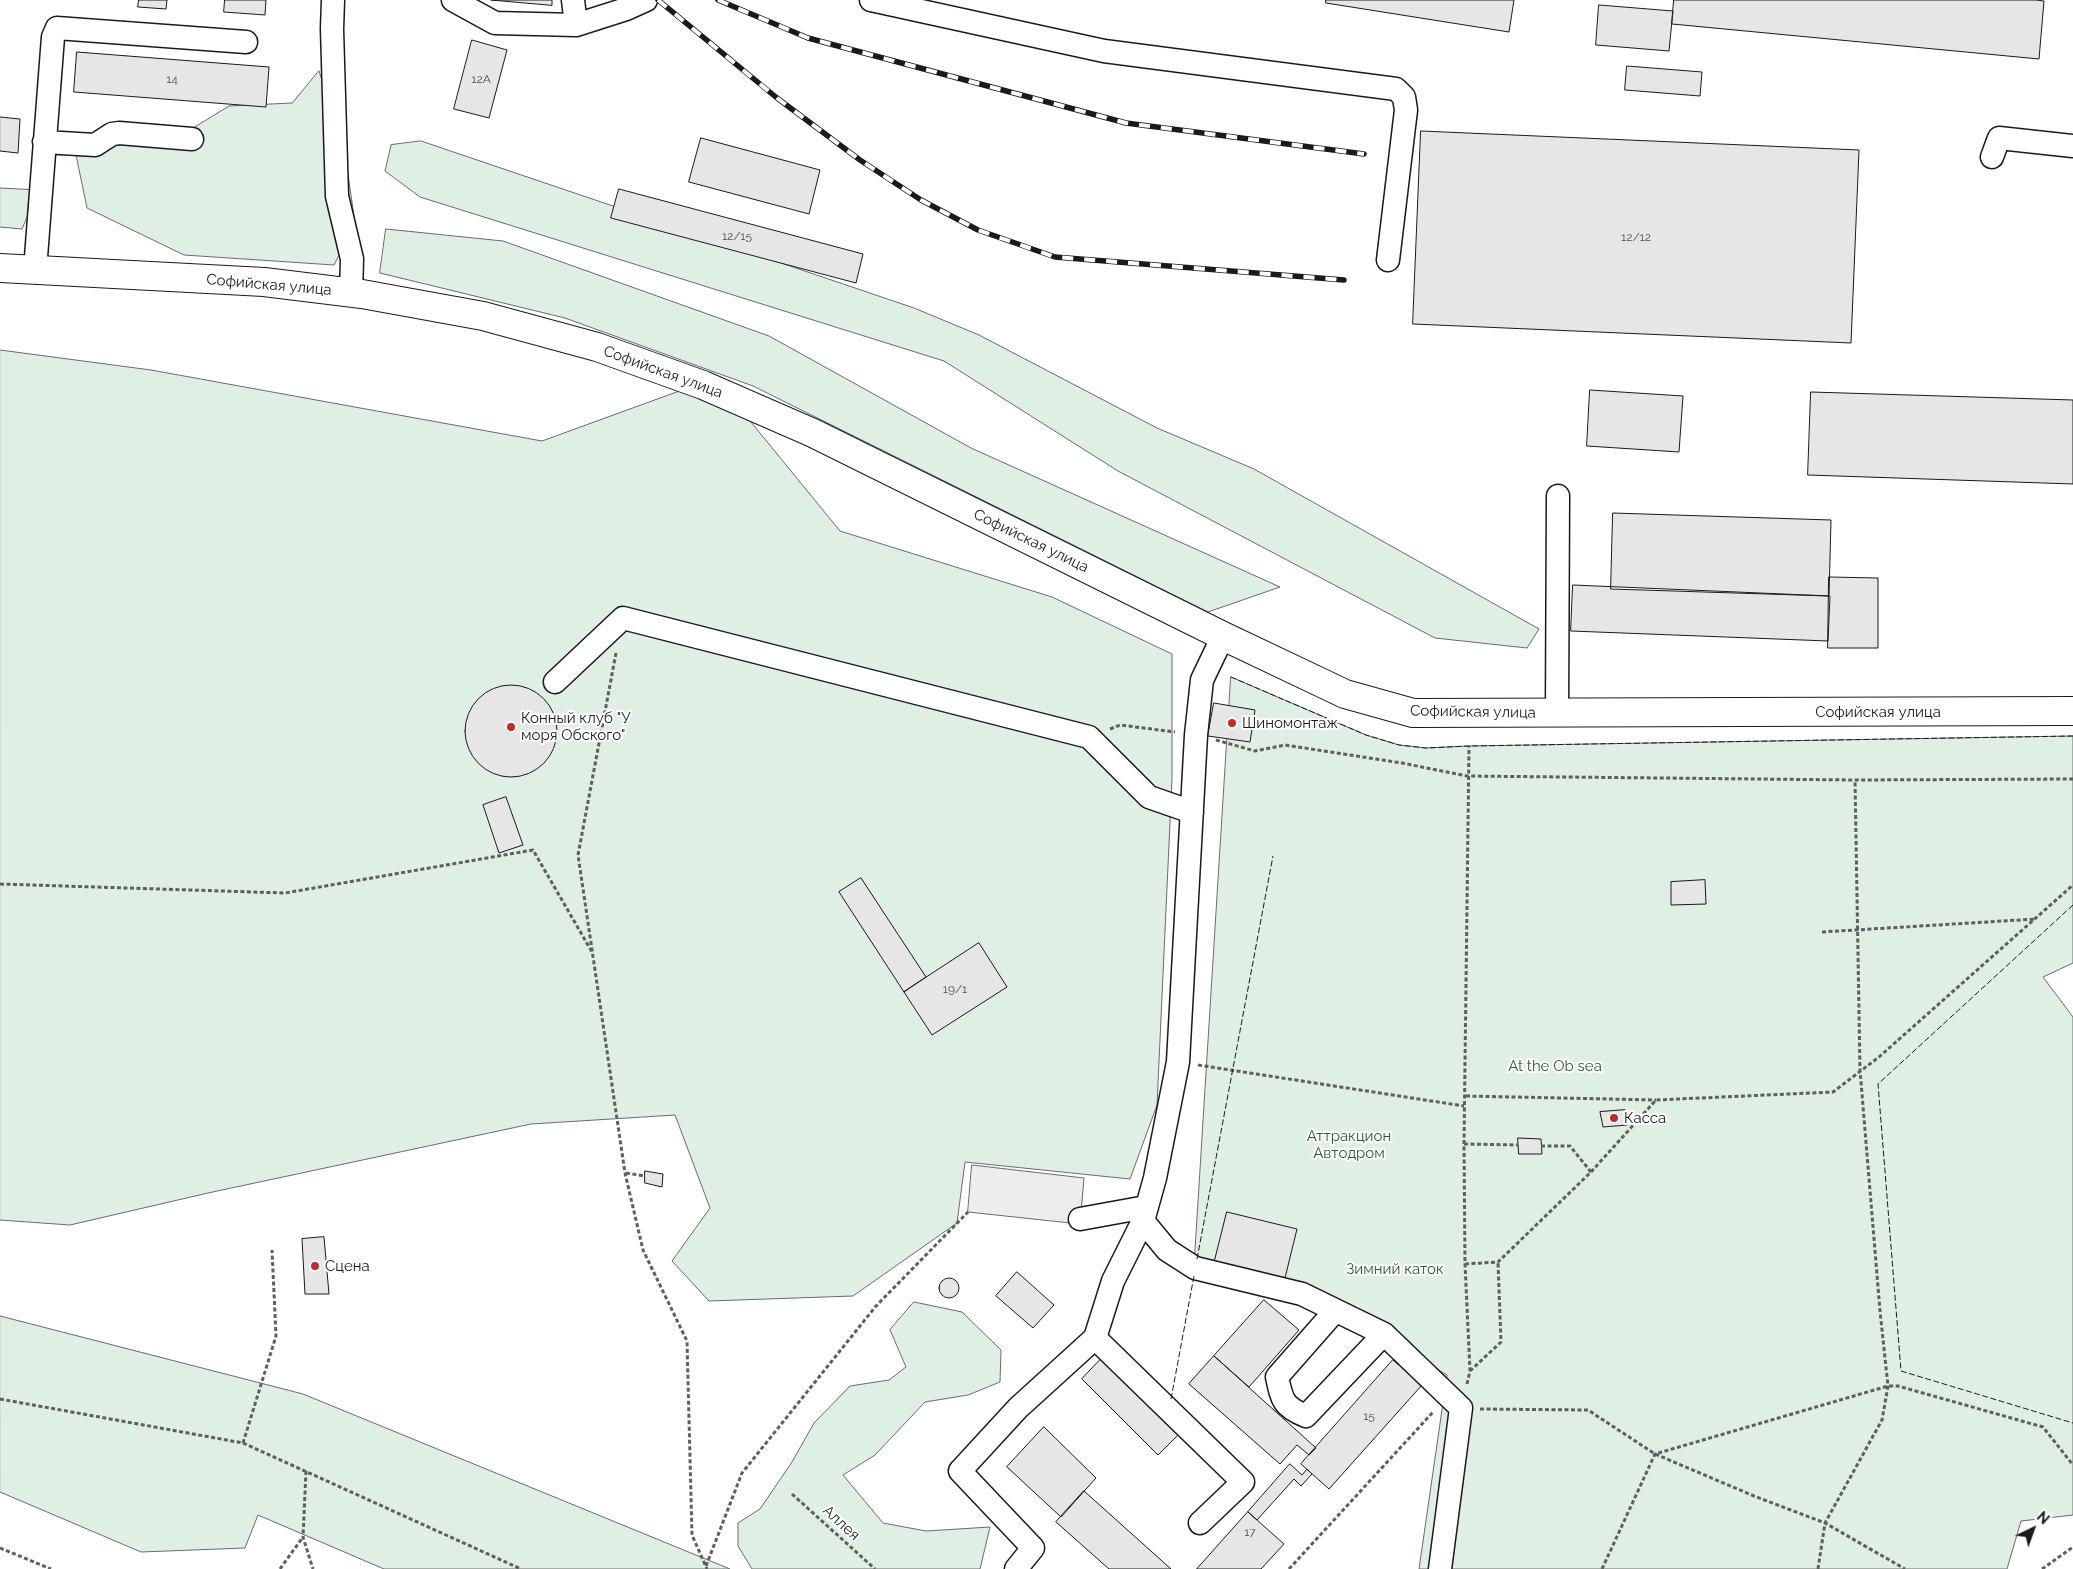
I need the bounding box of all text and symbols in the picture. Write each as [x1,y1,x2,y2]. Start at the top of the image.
house number: 14 [166,72,178,86]
house number: 12А [471,72,491,86]
house number: 12/15 [722,229,752,243]
house number: 12/12 [1621,230,1651,244]
street label: Софийская улица [206,271,332,299]
street label: Софийская улица [601,342,725,402]
street label: Софийская улица [971,505,1091,577]
street label: Софийская улица [1410,702,1536,722]
street label: Софийская улица [1815,703,1941,721]
place label: Конный клуб "У моря Обского" [521,709,630,744]
place label: Шиномонтаж [1242,714,1338,732]
marker: Шиномонтаж [1226,717,1238,729]
marker: Конный клуб "У моря Обского" [505,721,517,733]
house number: 19/1 [943,982,967,996]
park label: At the Ob sea [1508,1057,1602,1075]
place label: Касса [1624,1109,1666,1127]
marker: Касса [1608,1112,1620,1124]
park label: Аттракцион Автодром [1307,1127,1391,1162]
place label: Сцена [325,1257,370,1275]
marker: Сцена [309,1260,321,1272]
park label: Зимний каток [1346,1260,1444,1278]
house number: 15 [1363,1409,1375,1423]
street label: Аллея [819,1502,863,1544]
north arrow [2008,1504,2058,1554]
text: N [2034,1508,2052,1527]
house number: 17 [1244,1525,1256,1539]

